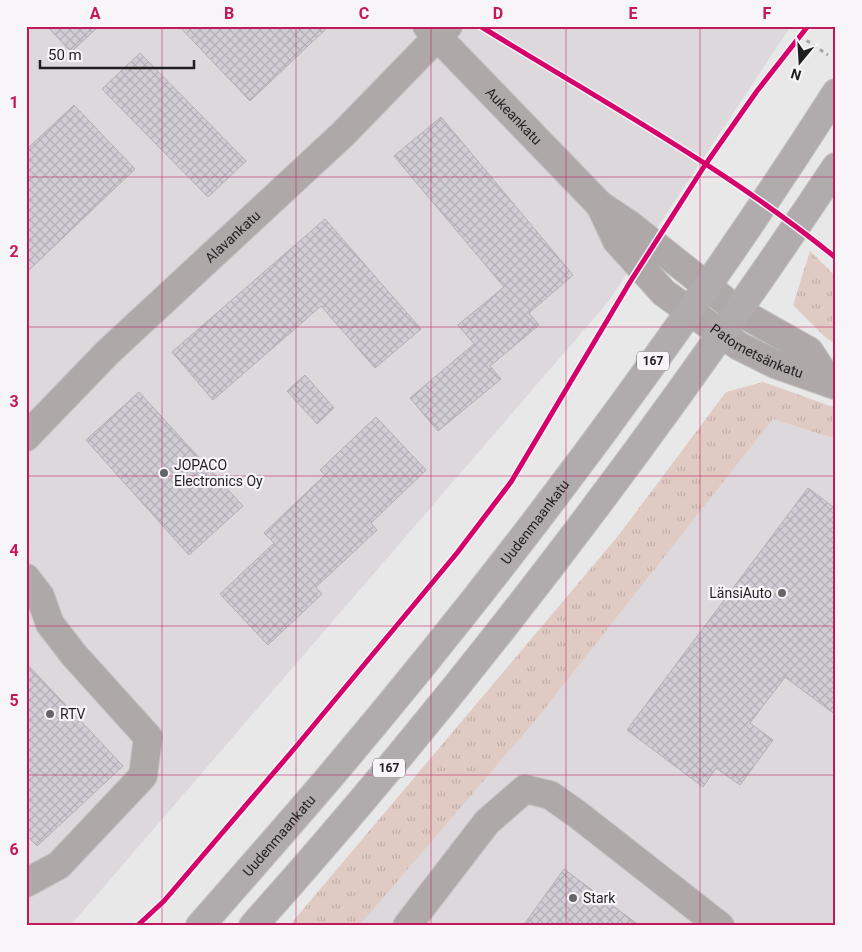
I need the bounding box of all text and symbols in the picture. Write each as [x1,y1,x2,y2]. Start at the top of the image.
text: A [90,4,101,23]
text: B [224,4,234,23]
text: C [359,4,369,23]
text: D [493,4,503,23]
text: E [629,4,638,23]
text: F [763,4,772,23]
scale bar [40,38,194,70]
north arrow [774,38,824,88]
text: 50 m [48,46,82,64]
text: N [789,65,803,84]
street label: Aukeankatu [483,84,545,148]
text: 1 [9,93,19,112]
street label: Alavankatu [202,207,263,266]
text: 2 [9,242,19,261]
street label: Patometsänkatu [707,320,805,381]
road number: 167 [637,352,669,371]
text: 3 [9,392,19,411]
place label: JOPACO Electronics Oy [174,457,263,489]
marker: JOPACO Electronics Oy [158,467,170,479]
street label: Uudenmaankatu [498,476,572,567]
text: 4 [9,541,19,560]
place label: LänsiAuto [709,585,772,601]
marker: LänsiAuto [776,587,788,599]
text: 5 [9,691,19,710]
place label: RTV [60,706,86,722]
marker: RTV [44,708,56,720]
road number: 167 [373,758,405,778]
street label: Uudenmaankatu [239,792,319,879]
text: 6 [9,840,19,859]
place label: Stark [583,890,616,906]
marker: Stark [567,892,579,904]

